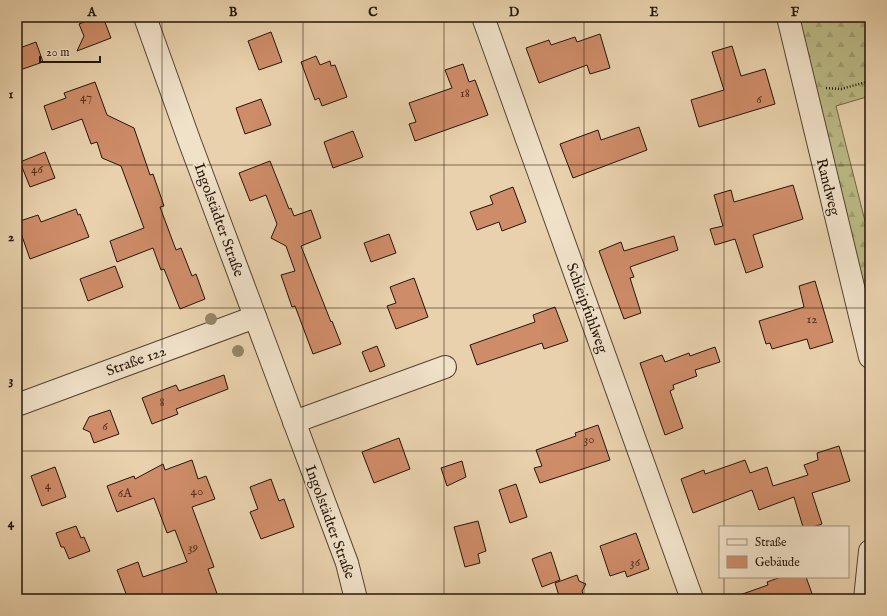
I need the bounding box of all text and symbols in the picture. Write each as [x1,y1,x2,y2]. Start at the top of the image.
text: A [87,4,98,21]
text: B [229,4,238,21]
text: C [368,4,378,21]
text: D [509,4,520,21]
text: E [649,4,659,21]
text: F [791,4,800,21]
scale bar [40,38,100,64]
text: 20 m [46,45,69,60]
house number: 18 [460,85,470,102]
text: 1 [9,86,14,103]
house number: 47 [80,89,92,106]
house number: 6 [756,91,762,108]
street label: Randweg [812,156,845,219]
street label: Ingolstädter Straße [190,160,248,280]
house number: 46 [31,161,43,178]
text: 2 [8,229,14,246]
street label: Schleipfuhlweg [562,260,612,357]
house number: 12 [807,311,817,328]
street label: Straße 122 [103,341,169,381]
text: 3 [9,372,14,389]
house number: 8 [159,394,165,411]
house number: 6 [102,418,108,435]
house number: 30 [583,431,595,448]
street label: Ingolstädter Straße [301,462,359,582]
house number: 4 [45,477,52,494]
house number: 40 [191,483,203,500]
house number: 6A [118,485,133,502]
text: 4 [8,515,15,532]
legend [719,526,849,578]
text: Straße [755,535,787,550]
house number: 39 [188,539,199,556]
house number: 36 [630,554,641,571]
text: Gebäude [755,555,800,570]

